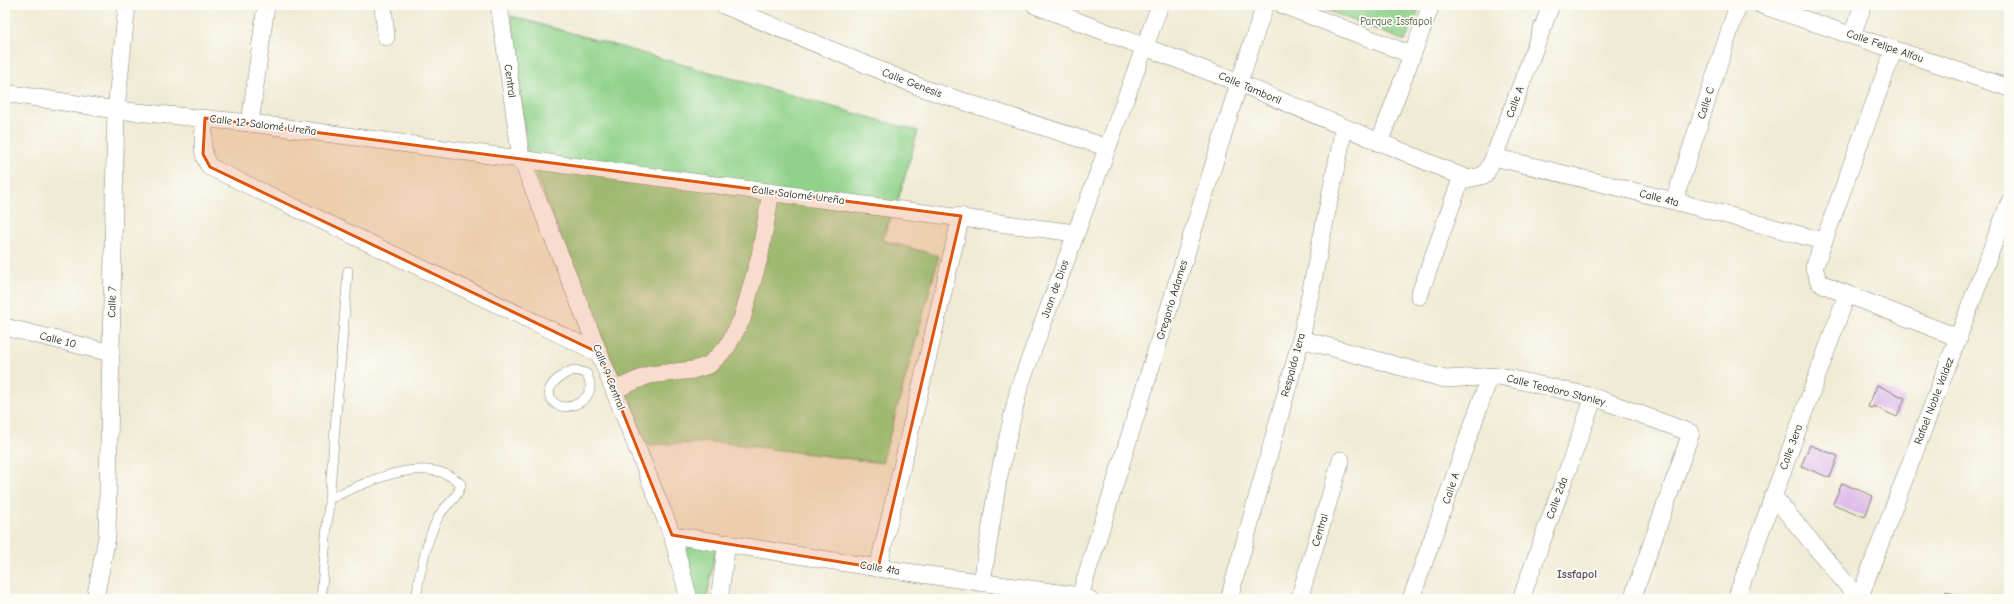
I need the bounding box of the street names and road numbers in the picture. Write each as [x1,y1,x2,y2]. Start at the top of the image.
street label: Calle Felipe Alfau [1845,27,1925,65]
street label: Central [501,63,519,99]
street label: Calle Genesis [880,66,944,101]
street label: Calle Tamboril [1217,69,1283,107]
street label: Calle A [1503,84,1527,120]
street label: Calle C [1695,85,1717,121]
street label: Calle 12 Salomé Ureña [209,112,317,138]
street label: Calle Salomé Ureña [751,183,845,207]
street label: Calle 4ta [1638,187,1680,209]
street label: Juan de Dios [1038,258,1072,320]
street label: Gregorio Adames [1154,258,1190,341]
street label: Calle 7 [105,286,119,318]
street label: Calle 10 [38,329,78,351]
street label: Respaldo 1era [1278,332,1308,398]
street label: Calle 9 Central [590,342,628,412]
street label: Rafael Noble Valdez [1911,355,1957,446]
street label: Calle Teodoro Stanley [1505,371,1607,409]
street label: Calle 3era [1777,423,1805,471]
street label: Calle A [1440,470,1463,506]
street label: Calle 2da [1543,475,1571,521]
street label: Central [1309,512,1331,548]
street label: Calle 4ta [859,558,901,578]

